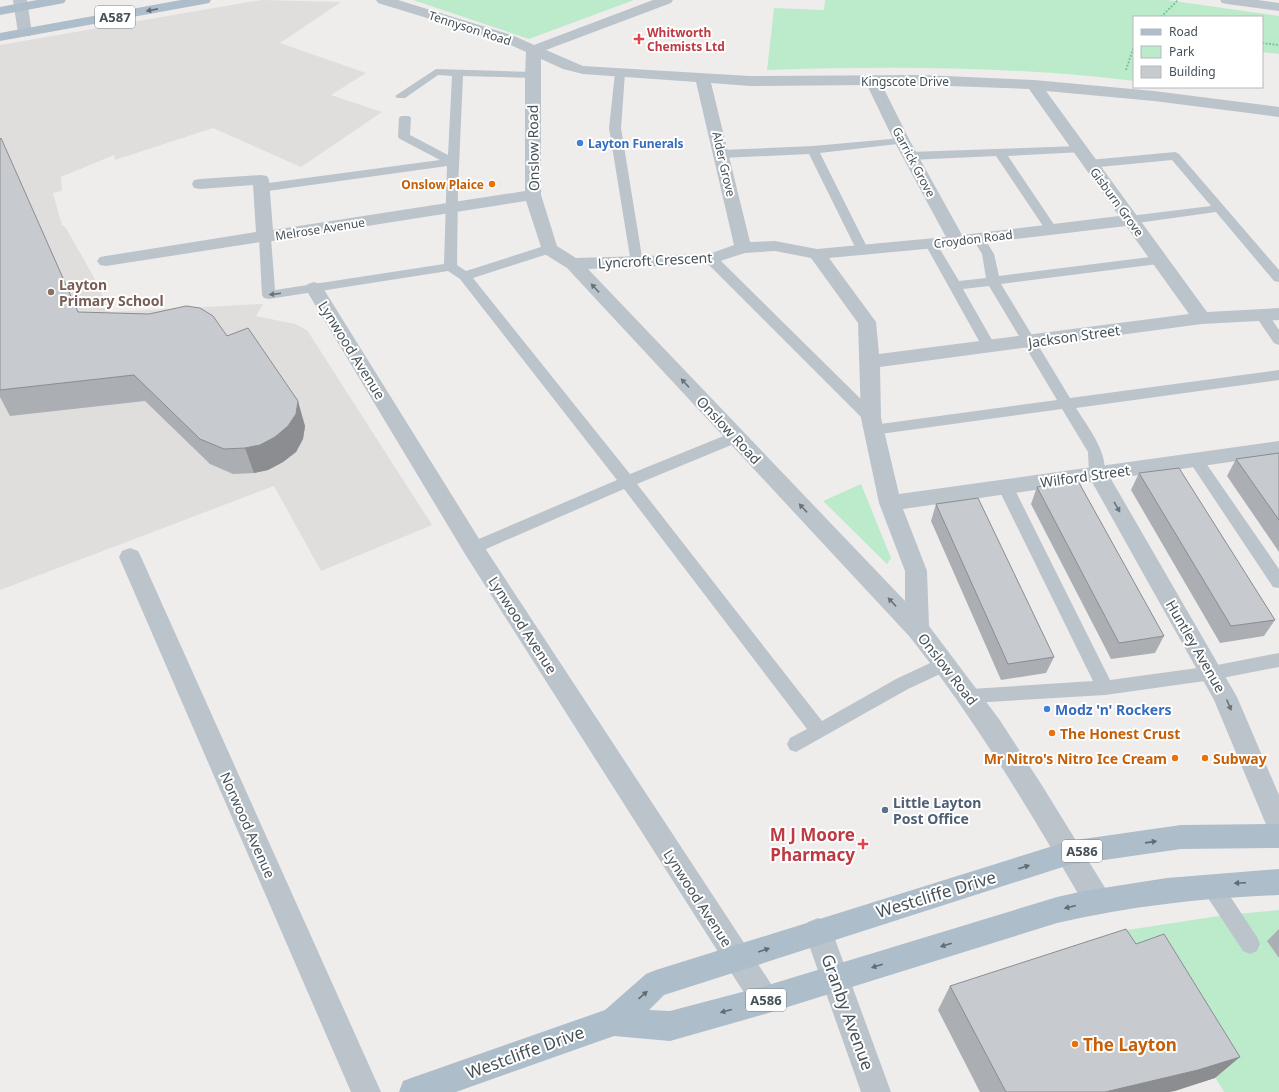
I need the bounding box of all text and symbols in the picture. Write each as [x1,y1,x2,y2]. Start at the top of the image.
road number: A587 [95,6,135,28]
one-way arrow [146,7,158,13]
street label: Tennyson Road [427,7,513,49]
legend [1133,16,1263,88]
text: Road [1169,23,1198,40]
place label: Whitworth Chemists Ltd [647,24,725,55]
marker: Whitworth Chemists Ltd [634,34,644,44]
text: Park [1169,43,1195,60]
text: Building [1169,63,1216,80]
street label: Kingscote Drive [861,73,949,90]
street label: Onslow Road [523,105,543,191]
street label: Garrick Grove [888,124,940,200]
street label: Alder Grove [708,130,740,198]
place label: Layton Funerals [588,135,684,152]
marker: Layton Funerals [575,138,585,148]
street label: Gisburn Grove [1086,164,1148,240]
place label: Onslow Plaice [401,176,484,193]
marker: Onslow Plaice [487,179,497,189]
street label: Melrose Avenue [274,213,366,244]
street label: Croydon Road [933,226,1013,252]
street label: Lyncroft Crescent [597,248,713,272]
place label: Layton Primary School [59,275,164,310]
one-way arrow [591,283,600,293]
marker: Layton Primary School [46,287,56,297]
one-way arrow [269,291,282,297]
street label: Lynwood Avenue [314,297,390,403]
street label: Jackson Street [1025,320,1121,352]
one-way arrow [680,377,689,388]
street label: Onslow Road [693,392,765,468]
street label: Wilford Street [1039,460,1131,492]
one-way arrow [1113,501,1120,513]
one-way arrow [798,502,807,513]
street label: Lynwood Avenue [484,573,562,677]
street label: Huntley Avenue [1162,596,1230,696]
one-way arrow [887,597,897,607]
street label: Onslow Road [914,629,982,709]
place label: Modz 'n' Rockers [1055,700,1171,719]
one-way arrow [1226,700,1232,711]
marker: Modz 'n' Rockers [1042,704,1052,714]
place label: The Honest Crust [1060,724,1180,743]
marker: The Honest Crust [1047,728,1057,738]
place label: Mr Nitro's Nitro Ice Cream [984,749,1167,768]
place label: Subway [1213,749,1267,768]
marker: Mr Nitro's Nitro Ice Cream [1170,753,1180,763]
marker: Subway [1200,753,1210,763]
street label: Norwood Avenue [216,769,280,881]
place label: Little Layton Post Office [893,793,981,828]
marker: Little Layton Post Office [880,805,890,815]
place label: M J Moore Pharmacy [770,823,855,866]
marker: M J Moore Pharmacy [858,839,868,849]
one-way arrow [1145,839,1157,845]
road number: A586 [1062,840,1102,862]
street label: Lynwood Avenue [659,846,737,950]
one-way arrow [1018,864,1030,870]
street label: Westcliffe Drive [873,865,999,923]
one-way arrow [1234,880,1246,887]
one-way arrow [1064,904,1076,910]
one-way arrow [939,942,951,948]
one-way arrow [758,946,770,952]
street label: Granby Avenue [816,951,880,1073]
one-way arrow [871,963,883,969]
road number: A586 [746,989,786,1011]
one-way arrow [639,991,648,1000]
one-way arrow [720,1008,732,1014]
street label: Westcliffe Drive [463,1020,587,1084]
place label: The Layton [1083,1033,1177,1056]
marker: The Layton [1070,1039,1080,1049]

